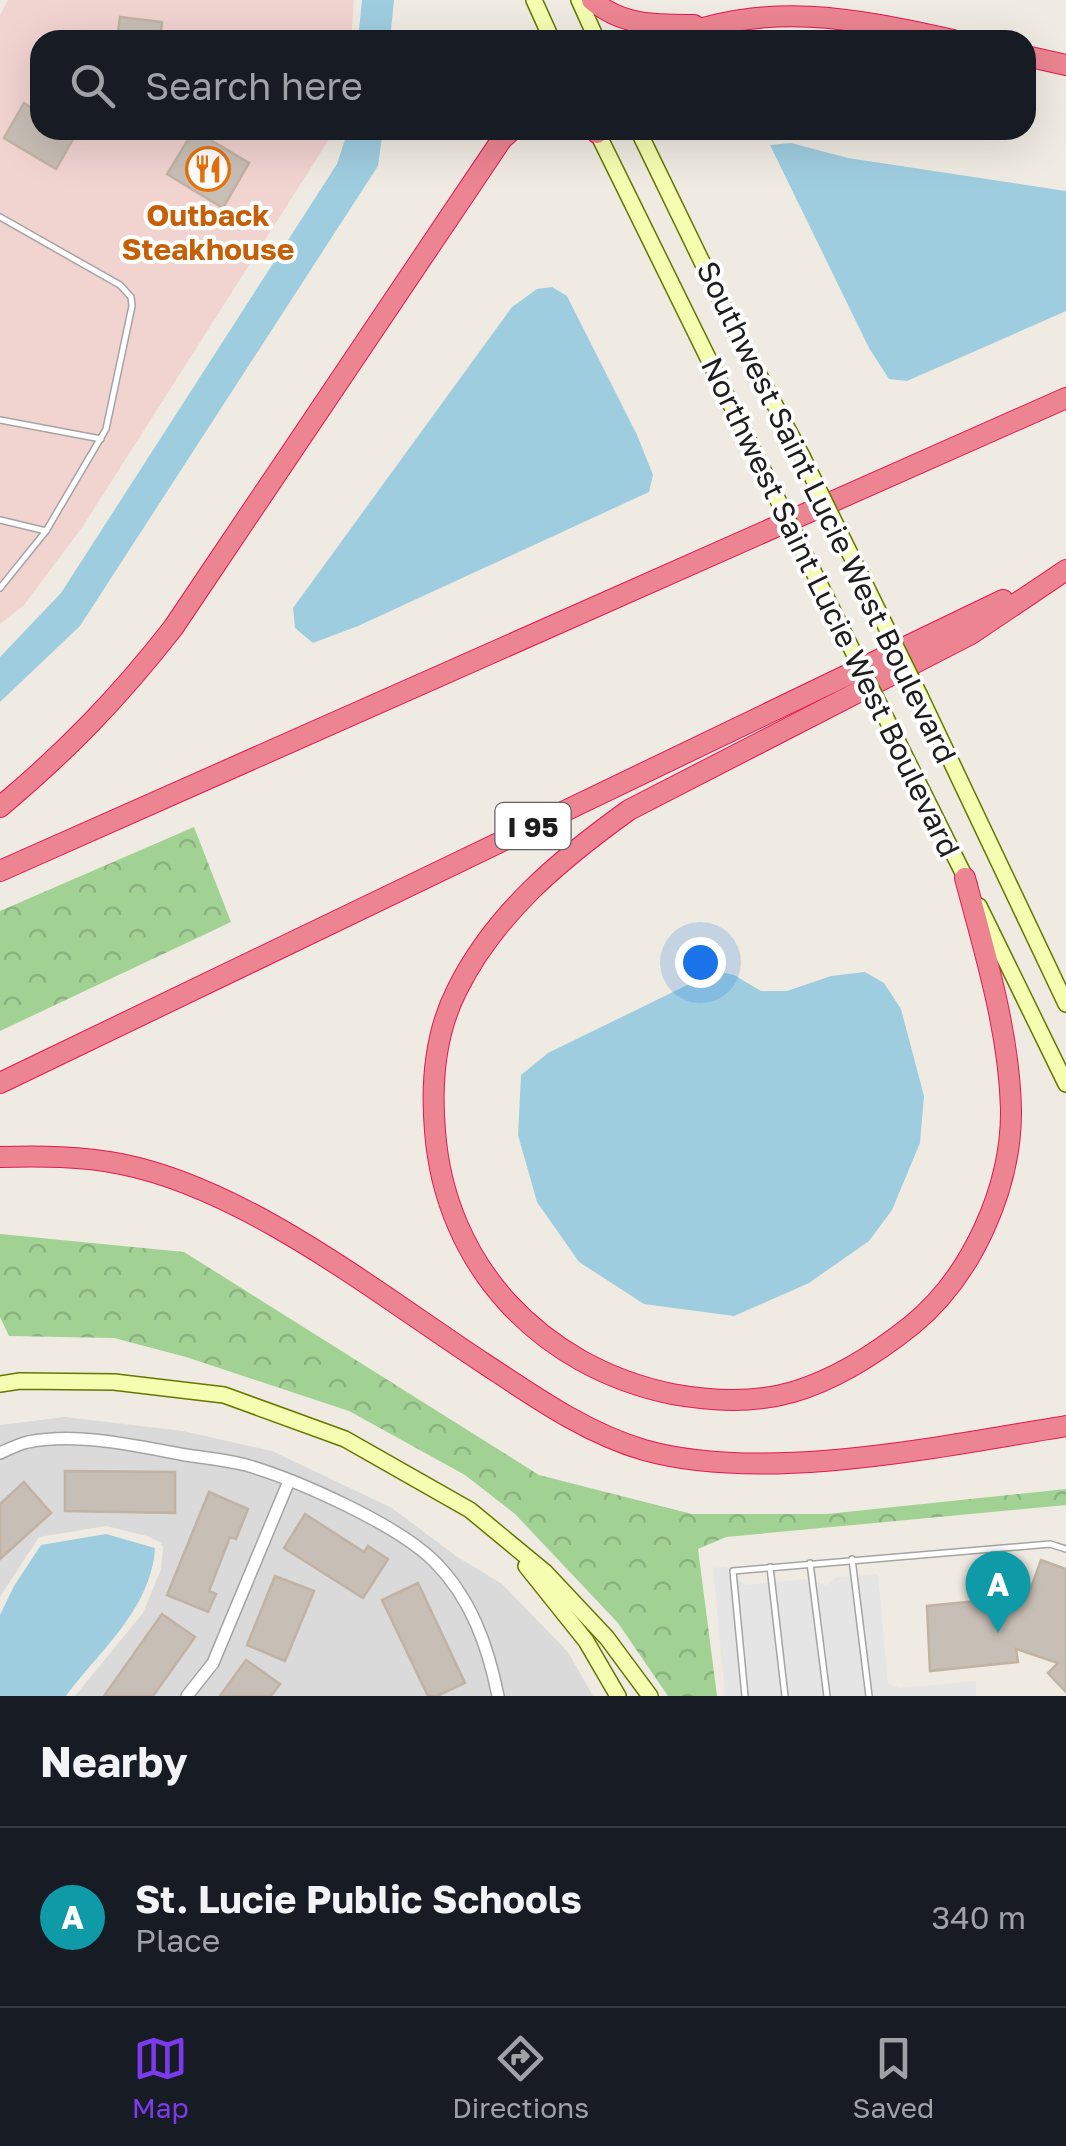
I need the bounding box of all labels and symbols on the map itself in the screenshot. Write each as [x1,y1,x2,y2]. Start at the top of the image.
restaurant icon: Outback Steakhouse [185,146,231,192]
place label: Outback Steakhouse [122,197,294,267]
street label: Southwest Saint Lucie West Boulevard [689,255,965,769]
street label: Northwest Saint Lucie West Boulevard [694,351,968,863]
road number: I 95 [496,803,570,849]
your location [675,937,726,988]
pin: A [966,1550,1030,1633]

